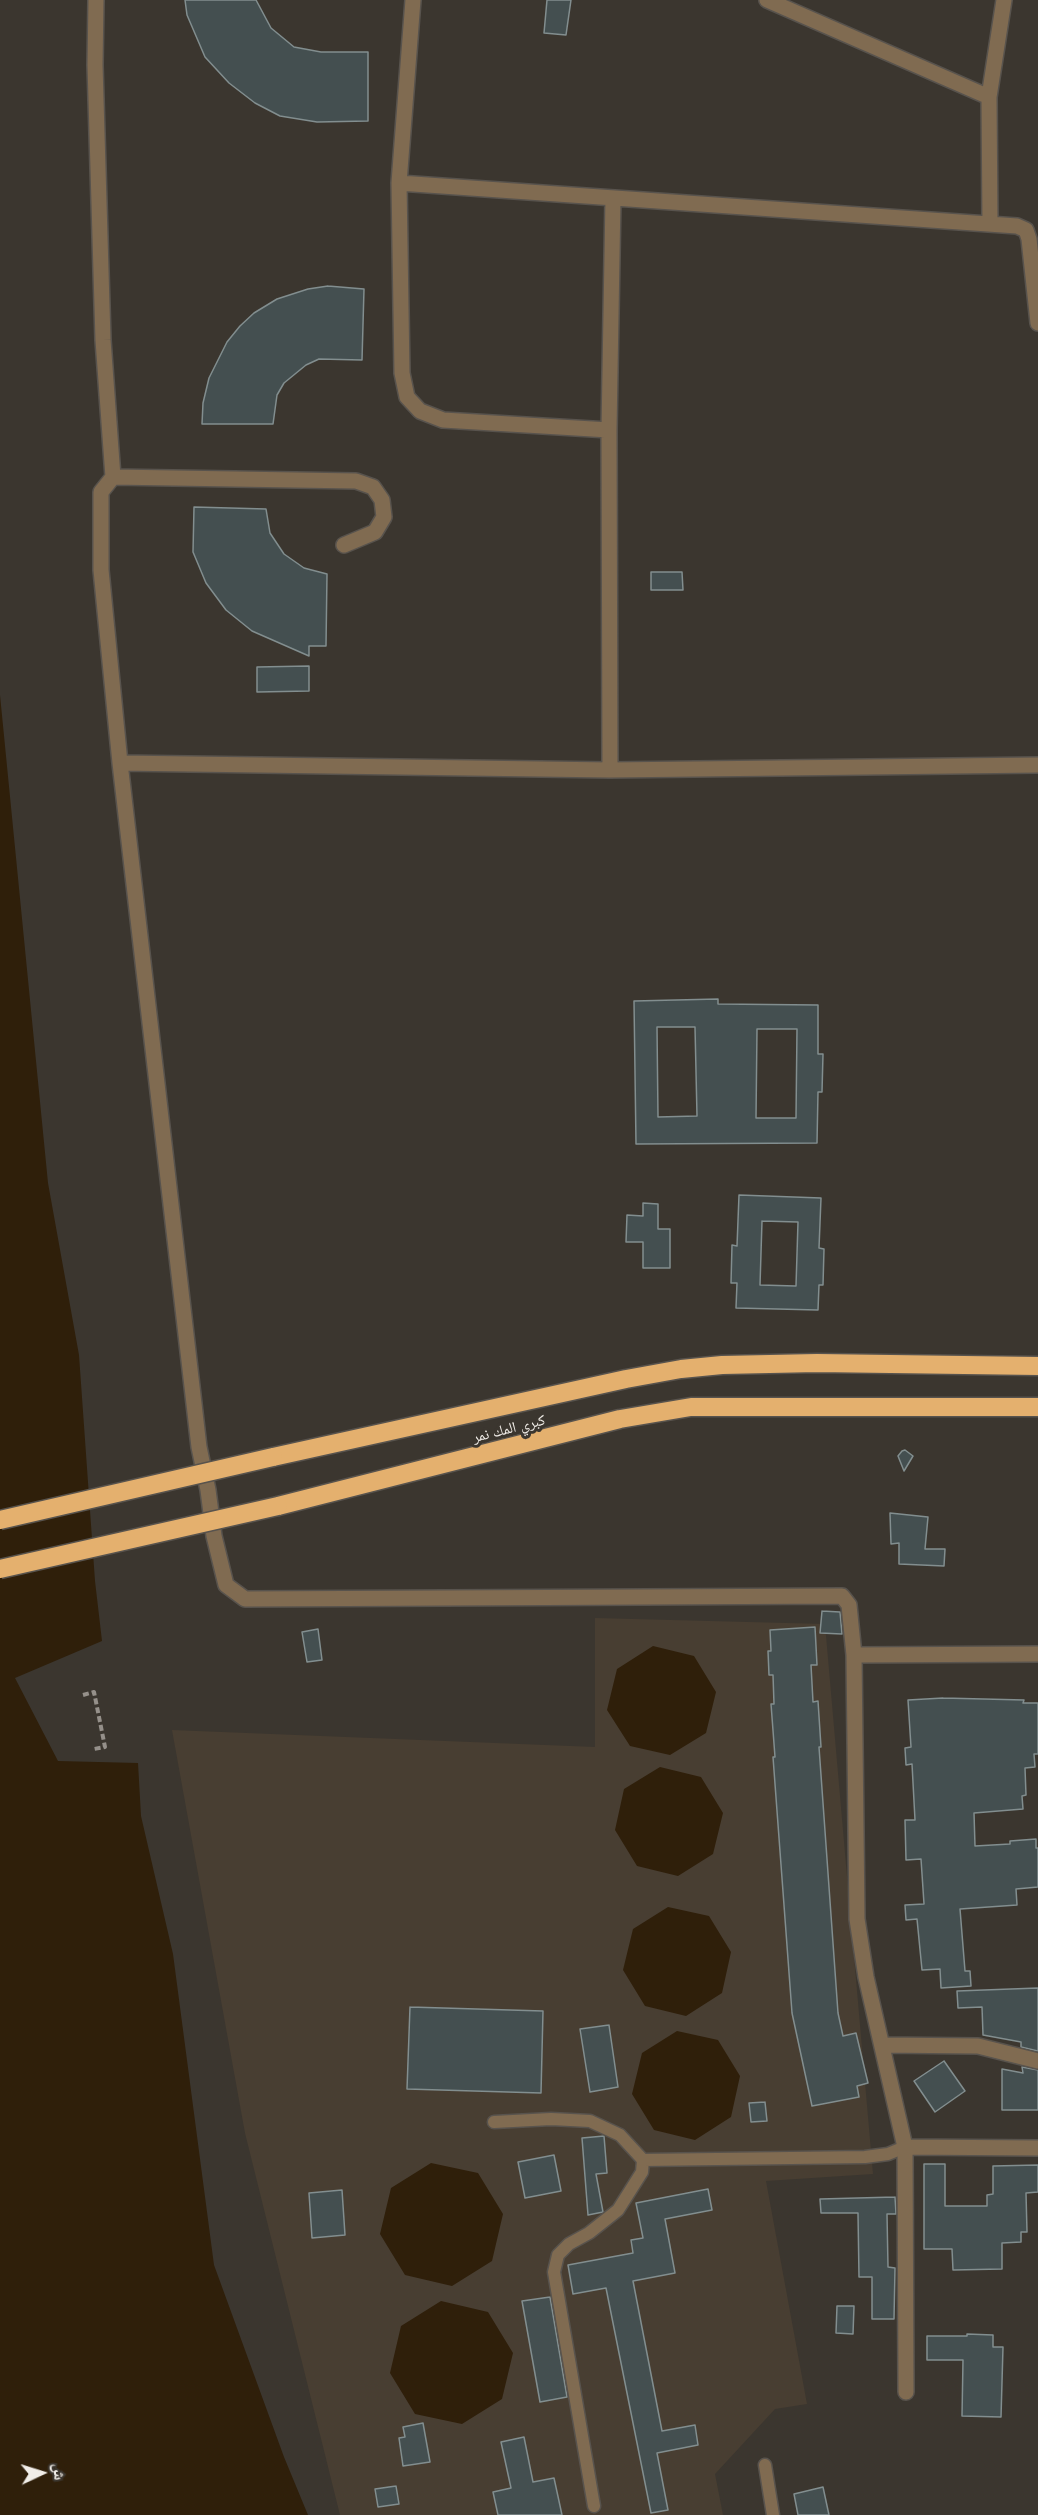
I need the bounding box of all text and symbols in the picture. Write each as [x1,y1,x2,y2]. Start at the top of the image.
street label: كبري المك نمر [471,1411,547,1447]
north arrow [12,2443,72,2503]
text: ش [49,2463,71,2481]

